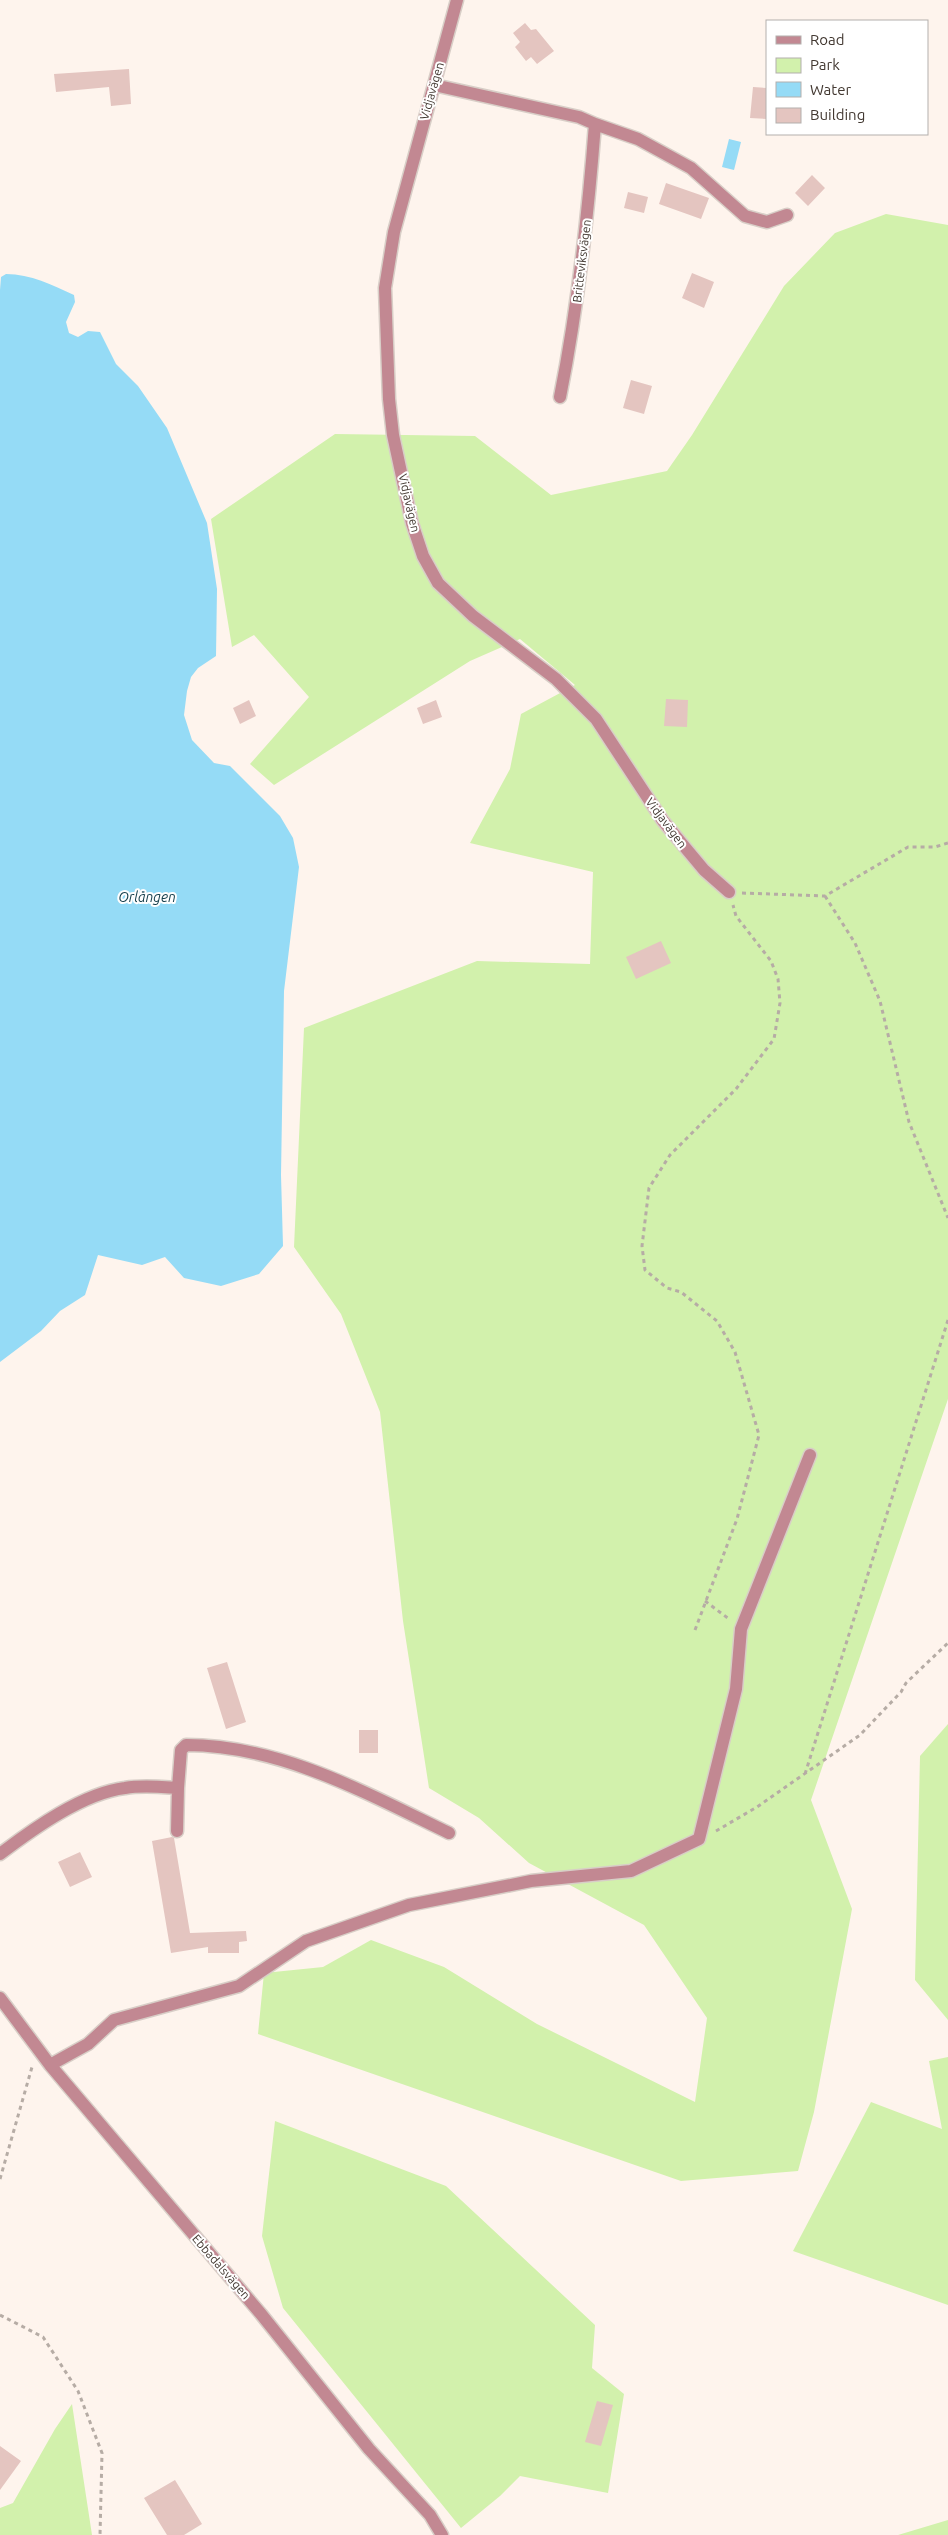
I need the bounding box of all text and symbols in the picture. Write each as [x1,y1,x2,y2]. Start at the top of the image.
legend [766,20,928,135]
text: Road [810,31,845,48]
text: Park [810,56,840,73]
street label: Vidjavägen [417,61,446,121]
text: Water [810,81,851,98]
text: Building [810,106,865,123]
street label: Britteviksvägen [570,219,593,303]
street label: Vidjavägen [396,472,423,533]
street label: Vidjavägen [643,795,689,850]
water label: Orlången [118,889,176,905]
street label: Ebbadalsvägen [190,2232,253,2301]

